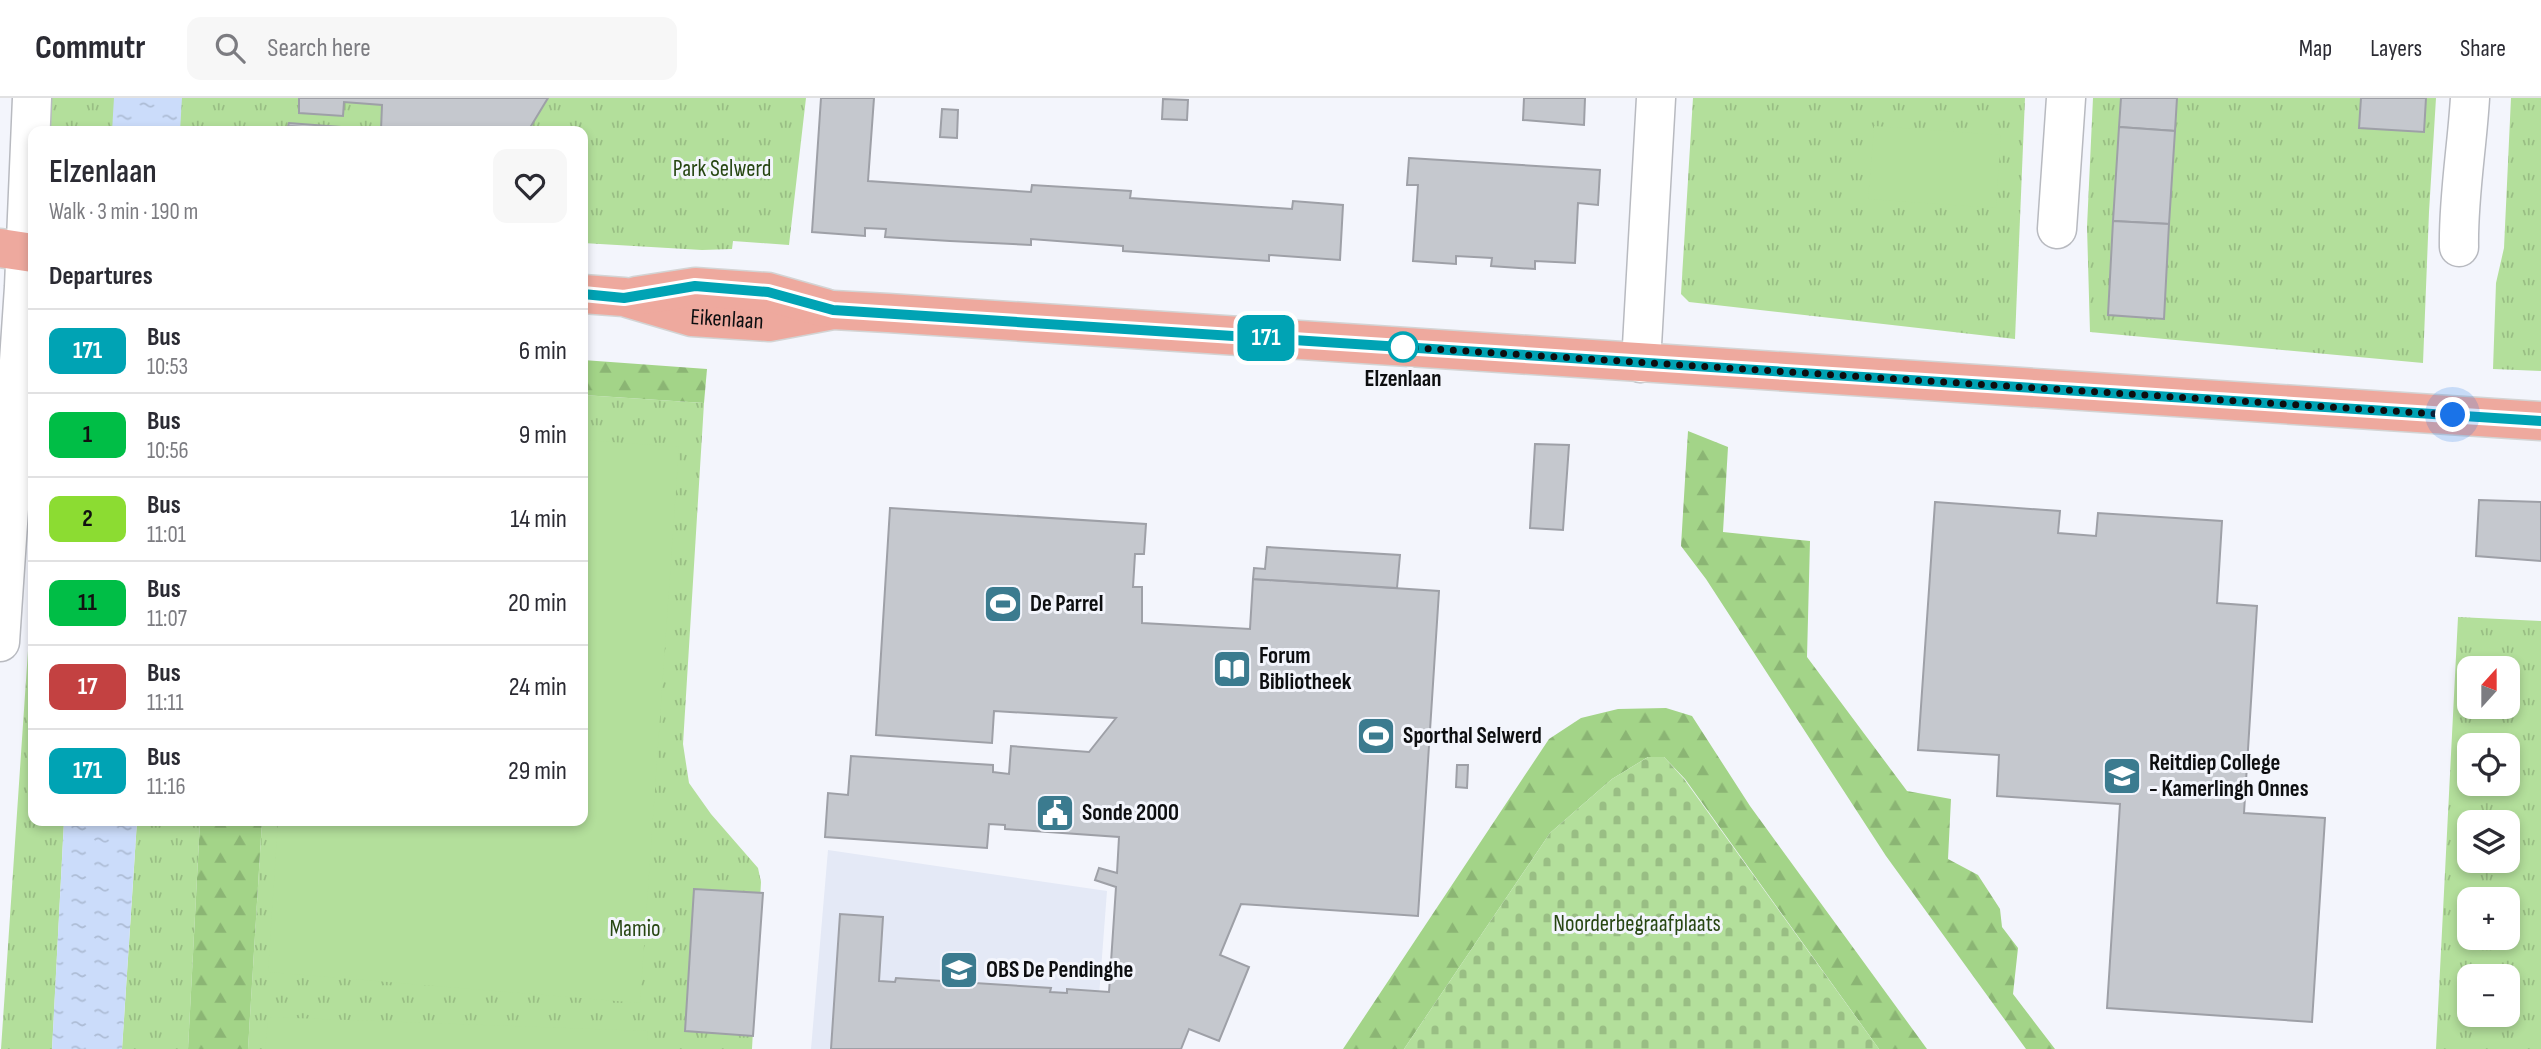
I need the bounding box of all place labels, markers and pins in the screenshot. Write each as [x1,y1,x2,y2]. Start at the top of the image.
marker: Elzenlaan [1388,332,1418,362]
place label: Elzenlaan [1365,365,1441,393]
sports icon: De Parrel [982,583,1024,625]
place label: De Parrel [1030,590,1103,618]
place label: Forum Bibliotheek [1259,642,1352,696]
library icon: Forum Bibliotheek [1211,648,1253,690]
sports icon: Sporthal Selwerd [1355,715,1397,757]
place label: Sporthal Selwerd [1403,722,1542,750]
place label: Reitdiep College - Kamerlingh Onnes [2149,749,2309,803]
school or university icon: Reitdiep College - Kamerlingh Onnes [2101,755,2143,797]
public building icon: Sonde 2000 [1034,792,1076,834]
place label: Sonde 2000 [1082,799,1179,827]
school or university icon: OBS De Pendinghe [938,949,980,991]
place label: OBS De Pendinghe [986,956,1133,984]

